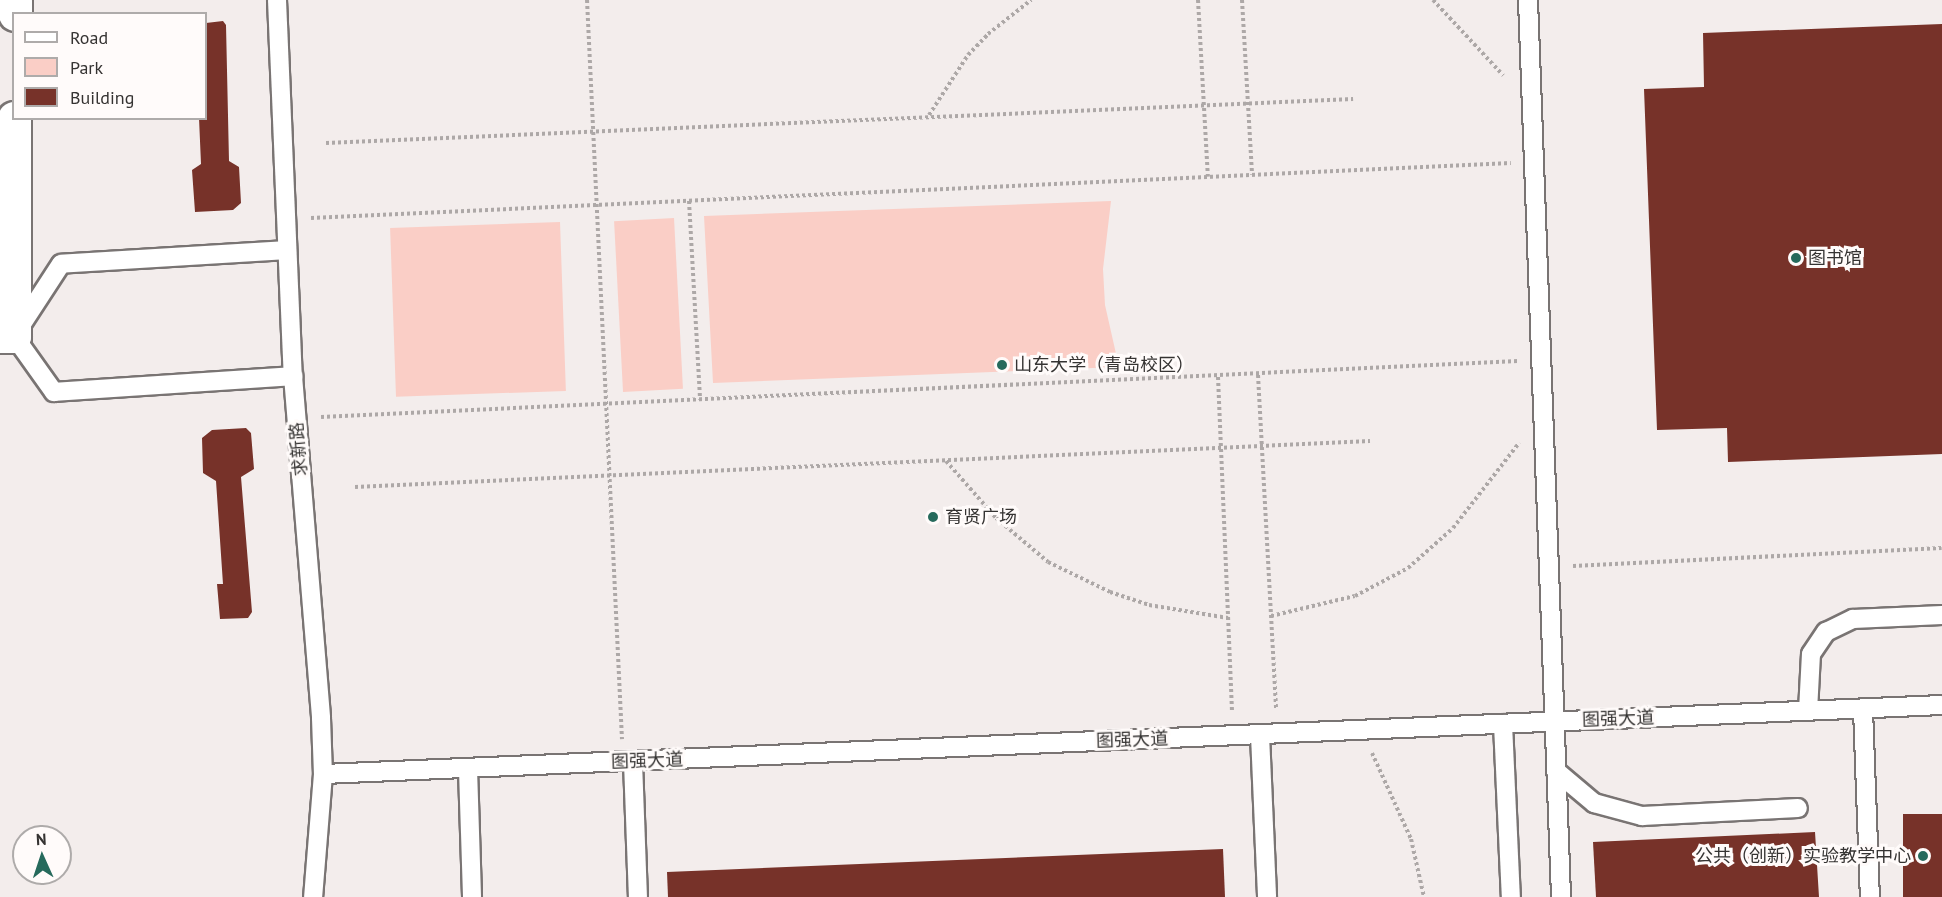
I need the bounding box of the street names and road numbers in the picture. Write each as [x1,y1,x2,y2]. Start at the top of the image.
street label: 求新路 [286,421,312,477]
street label: 图强大道 [1582,707,1654,731]
street label: 图强大道 [1096,728,1168,752]
street label: 图强大道 [611,749,683,773]

